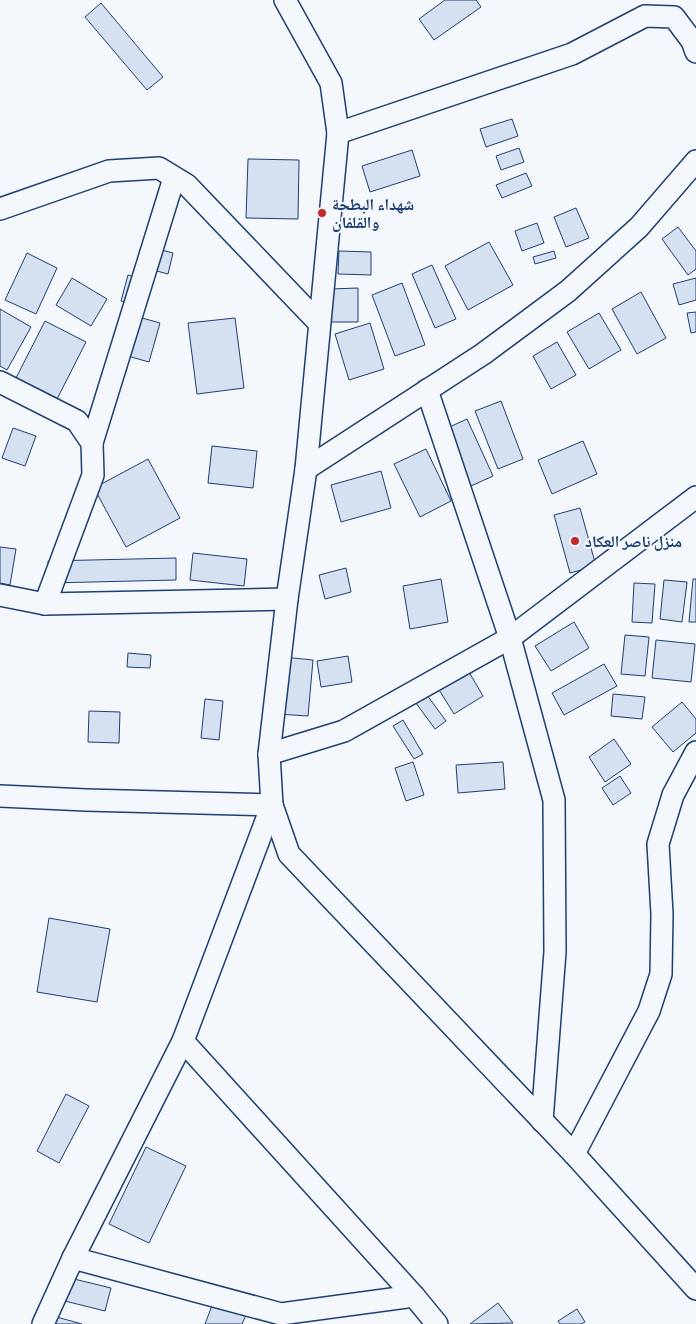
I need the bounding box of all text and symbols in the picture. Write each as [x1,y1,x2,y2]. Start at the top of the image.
place label: شهداء البطحة والقلفان [332,193,414,233]
marker: شهداء البطحة والقلفان [316,207,328,219]
place label: منزل ناصر العكاد [585,530,682,552]
marker: منزل ناصر العكاد [569,535,581,547]

